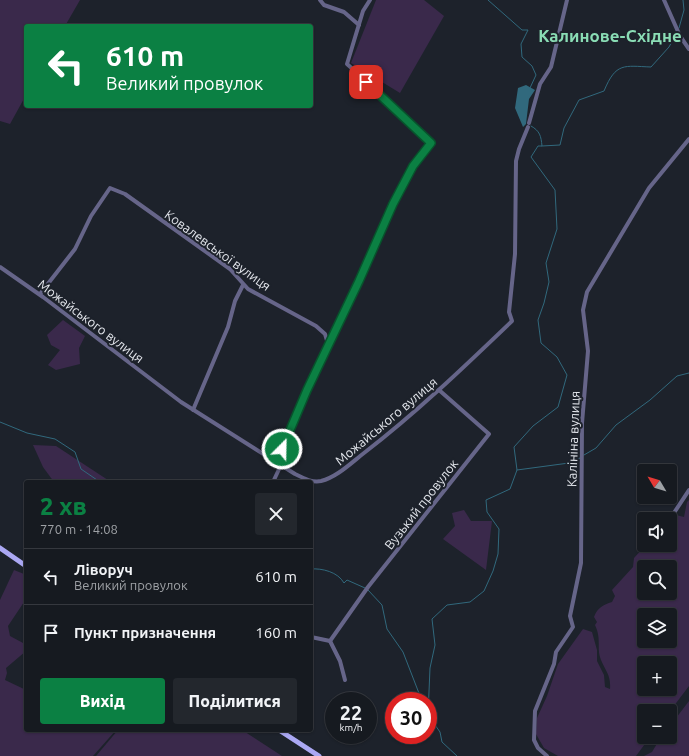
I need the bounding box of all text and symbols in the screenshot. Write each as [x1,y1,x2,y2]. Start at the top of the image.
district label: Калинове-Східне [538,26,682,45]
icon: left [40,40,92,92]
text: 610 m [106,40,184,71]
pin [349,65,383,99]
icon: arrive [355,71,377,93]
text: Великий провулок [106,73,263,93]
street label: Ковалевської вулиця [162,207,274,293]
street label: Можайського вулиця [35,277,147,365]
street label: Можайського вулиця [332,374,440,468]
street label: Калініна вулиця [564,391,582,487]
position arrow [261,428,303,470]
street label: Вузький провулок [382,456,461,552]
north arrow [637,464,677,504]
map controls [637,464,677,744]
text: 2 хв [40,493,87,520]
button: close [255,493,297,535]
button: sound [637,512,677,552]
text: 770 m · 14:08 [40,522,118,536]
button: search [637,560,677,600]
text: Ліворуч [74,561,133,578]
icon: left [40,566,62,588]
text: 610 m [255,568,297,585]
text: Великий провулок [74,578,188,592]
button: layers [637,608,677,648]
icon: arrive [40,622,62,644]
text: Пункт призначення [74,624,216,641]
text: 160 m [255,624,297,641]
button: + [637,656,677,696]
button: Вихід [40,678,165,724]
button: Поділитися [173,678,297,724]
speed limit sign: 30 [385,692,437,744]
text: 22 [340,701,362,724]
button: − [637,704,677,744]
text: km/h [339,722,363,733]

